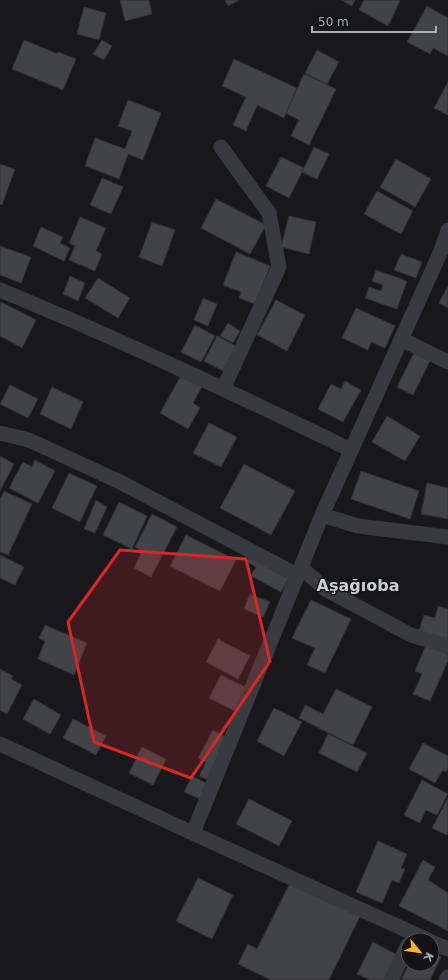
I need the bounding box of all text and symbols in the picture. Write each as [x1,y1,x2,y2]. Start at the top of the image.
scale bar [312,8,436,34]
text: 50 m [318,15,349,29]
district label: Aşağıoba [317,576,399,595]
north arrow [400,932,440,972]
text: K [420,950,436,964]

